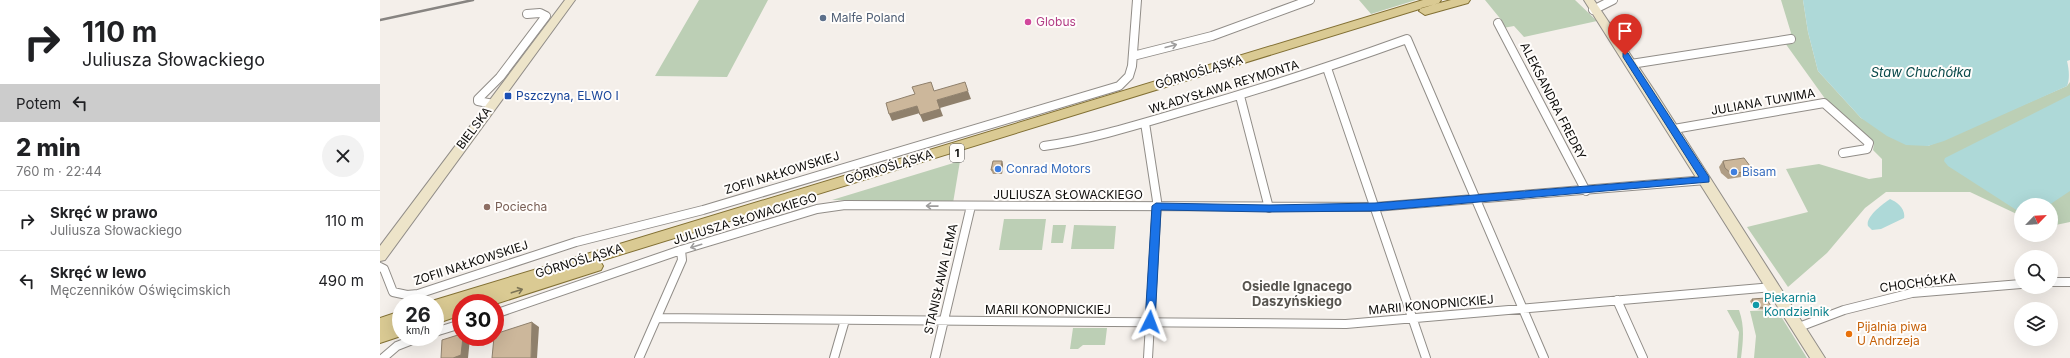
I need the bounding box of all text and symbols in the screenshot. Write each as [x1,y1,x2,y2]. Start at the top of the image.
place label: Malfe Poland [831,10,905,25]
marker: Malfe Poland [818,13,828,23]
place label: Globus [1036,14,1076,29]
pin [1608,14,1642,55]
text: 110 m [82,15,157,49]
icon: right [16,16,68,68]
marker: Globus [1023,17,1033,27]
icon: arrive [1614,20,1636,42]
street label: ALEKSANDRA FREDRY [1517,40,1590,162]
one-way arrow [1164,42,1177,50]
text: Juliusza Słowackiego [82,49,265,70]
street label: GÓRNOŚLĄSKA [1153,51,1244,92]
street label: WŁADYSŁAWA REYMONTA [1147,57,1301,117]
water label: Staw Chuchółka [1871,64,1971,80]
street label: JULIANA TUWIMA [1710,85,1816,118]
place label: Pszczyna, ELWO I [516,88,619,103]
marker: Pszczyna, ELWO I [503,91,513,101]
icon: left [69,92,91,114]
text: Potem [16,94,61,113]
street label: BIELSKA [453,104,494,152]
text: 2 min [16,133,81,162]
button: close [322,135,364,177]
road number: 1 [950,144,964,162]
street label: GÓRNOŚLĄSKA [843,146,934,187]
street label: ZOFII NAŁKOWSKIEJ [723,148,841,197]
place label: Conrad Motors [1006,161,1091,176]
text: 760 m · 22:44 [16,163,102,179]
marker: Conrad Motors [993,164,1003,174]
place label: Bisam [1742,164,1776,179]
marker: Bisam [1729,167,1739,177]
street label: JULIUSZA SŁOWACKIEGO [993,187,1143,202]
street label: JULIUSZA SŁOWACKIEGO [671,189,819,248]
north arrow [2014,198,2058,242]
map controls [2014,198,2058,346]
place label: Pociecha [495,199,547,214]
marker: Pociecha [482,202,492,212]
one-way arrow [926,202,939,210]
text: Skręć w prawo [50,203,158,222]
icon: right [16,210,38,232]
text: 110 m [325,211,364,230]
text: Juliusza Słowackiego [50,222,182,238]
street label: STANISŁAWA LEMA [920,222,961,336]
street label: ZOFII NAŁKOWSKIEJ [412,237,530,288]
street label: GÓRNOŚLĄSKA [533,240,624,281]
one-way arrow [690,242,702,250]
button: search [2014,250,2058,294]
text: Skręć w lewo [50,263,146,282]
icon: left [16,270,38,292]
street label: CHOCHÓŁKA [1879,270,1957,295]
text: 490 m [318,271,364,290]
district label: Osiedle Ignacego Daszyńskiego [1242,278,1352,309]
text: Męczenników Oświęcimskich [50,282,231,298]
one-way arrow [511,287,524,294]
place label: Piekarnia Kondzielnik [1764,290,1830,319]
street label: MARII KONOPNICKIEJ [1368,292,1494,317]
speed limit sign: 30 [452,294,504,346]
marker: Piekarnia Kondzielnik [1751,300,1761,310]
position arrow [1129,301,1171,343]
street label: MARII KONOPNICKIEJ [985,302,1111,317]
button: layers [2014,302,2058,346]
text: 26 [405,303,431,327]
place label: Pijalnia piwa U Andrzeja [1857,319,1927,348]
text: km/h [406,324,430,336]
marker: Pijalnia piwa U Andrzeja [1844,329,1854,339]

